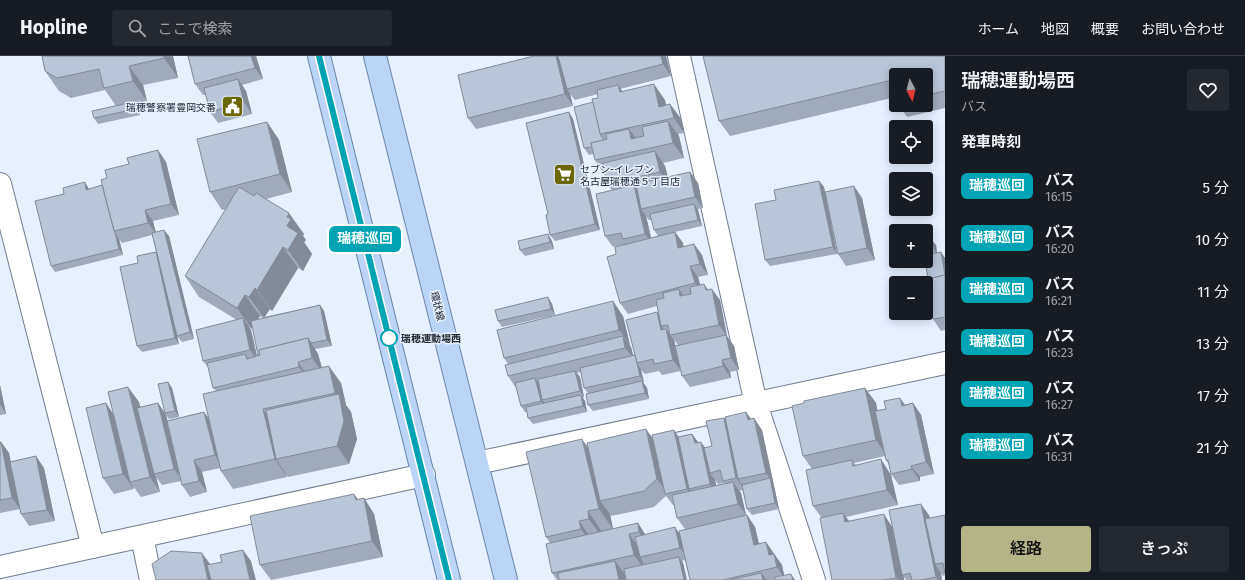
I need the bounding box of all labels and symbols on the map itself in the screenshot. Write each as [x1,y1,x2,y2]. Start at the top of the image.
north arrow [889,68,933,112]
public building icon: 瑞穂警察署豊岡交番 [219,94,245,120]
place label: 瑞穂警察署豊岡交番 [126,102,216,114]
supermarket icon: セブン-イレブン 名古屋瑞穂通５丁目店 [551,162,577,188]
place label: セブン-イレブン 名古屋瑞穂通５丁目店 [580,164,680,188]
line badge: 瑞穂巡回 [337,226,393,252]
street label: 環状線 [428,290,446,322]
marker: 瑞穂運動場西 [380,329,398,347]
place label: 瑞穂運動場西 [401,333,461,345]

